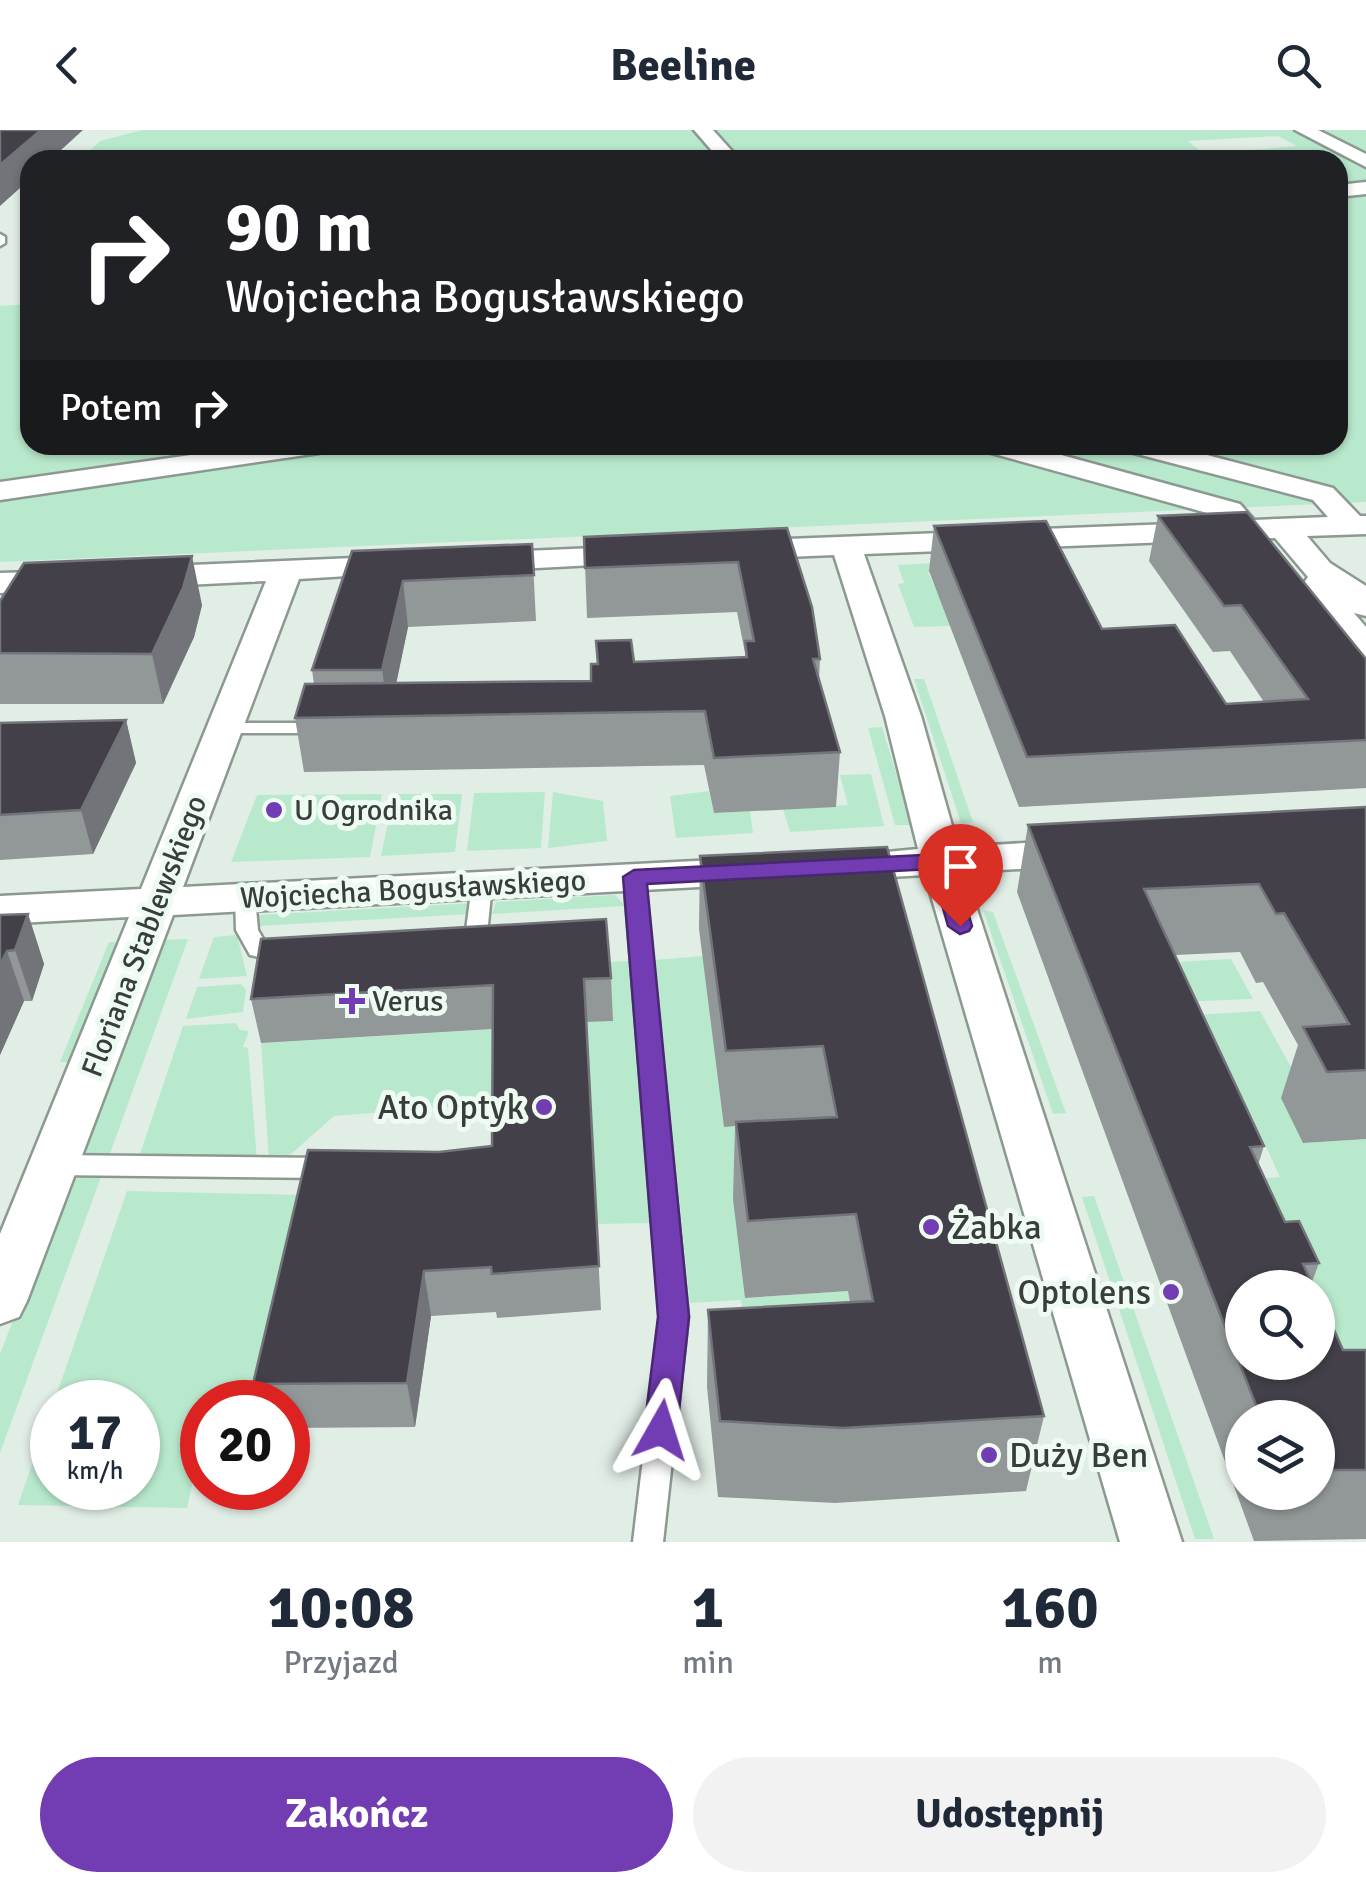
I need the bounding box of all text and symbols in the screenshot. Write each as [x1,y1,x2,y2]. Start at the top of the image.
icon: back [40,38,95,93]
text: Beeline [610,38,756,93]
icon: search [1271,38,1326,93]
text: 90 m [225,184,373,270]
icon: right [60,190,190,320]
text: Wojciecha Bogusławskiego [225,270,745,325]
icon: right [182,380,237,435]
text: Potem [60,384,162,431]
street label: Floriana Stablewskiego [74,790,215,1082]
place label: U Ogrodnika [294,792,453,829]
marker: U Ogrodnika [263,799,285,821]
pin [918,824,1003,927]
icon: arrive [933,839,988,894]
street label: Wojciecha Bogusławskiego [239,862,587,917]
place label: Verus [372,983,443,1020]
marker: Verus [341,990,363,1012]
place label: Ato Optyk [377,1086,524,1129]
marker: Ato Optyk [533,1096,555,1118]
place label: Żabka [951,1206,1042,1249]
marker: Żabka [920,1216,942,1238]
map controls [1225,1270,1335,1510]
button: search [1225,1270,1335,1380]
place label: Optolens [1017,1271,1151,1314]
marker: Optolens [1160,1281,1182,1303]
position arrow [609,1378,713,1482]
speed limit sign: 20 [180,1380,310,1510]
button: layers [1225,1400,1335,1510]
text: 17 [68,1402,122,1464]
place label: Duży Ben [1009,1434,1148,1477]
marker: Duży Ben [978,1444,1000,1466]
text: km/h [67,1455,123,1486]
text: 10:08 [267,1571,415,1645]
text: 1 [692,1571,724,1645]
text: 160 [1001,1571,1099,1645]
text: Przyjazd [283,1643,399,1682]
text: min [682,1643,734,1682]
text: m [1037,1643,1063,1682]
button: Zakończ [40,1757,673,1872]
button: Udostępnij [693,1757,1326,1872]

